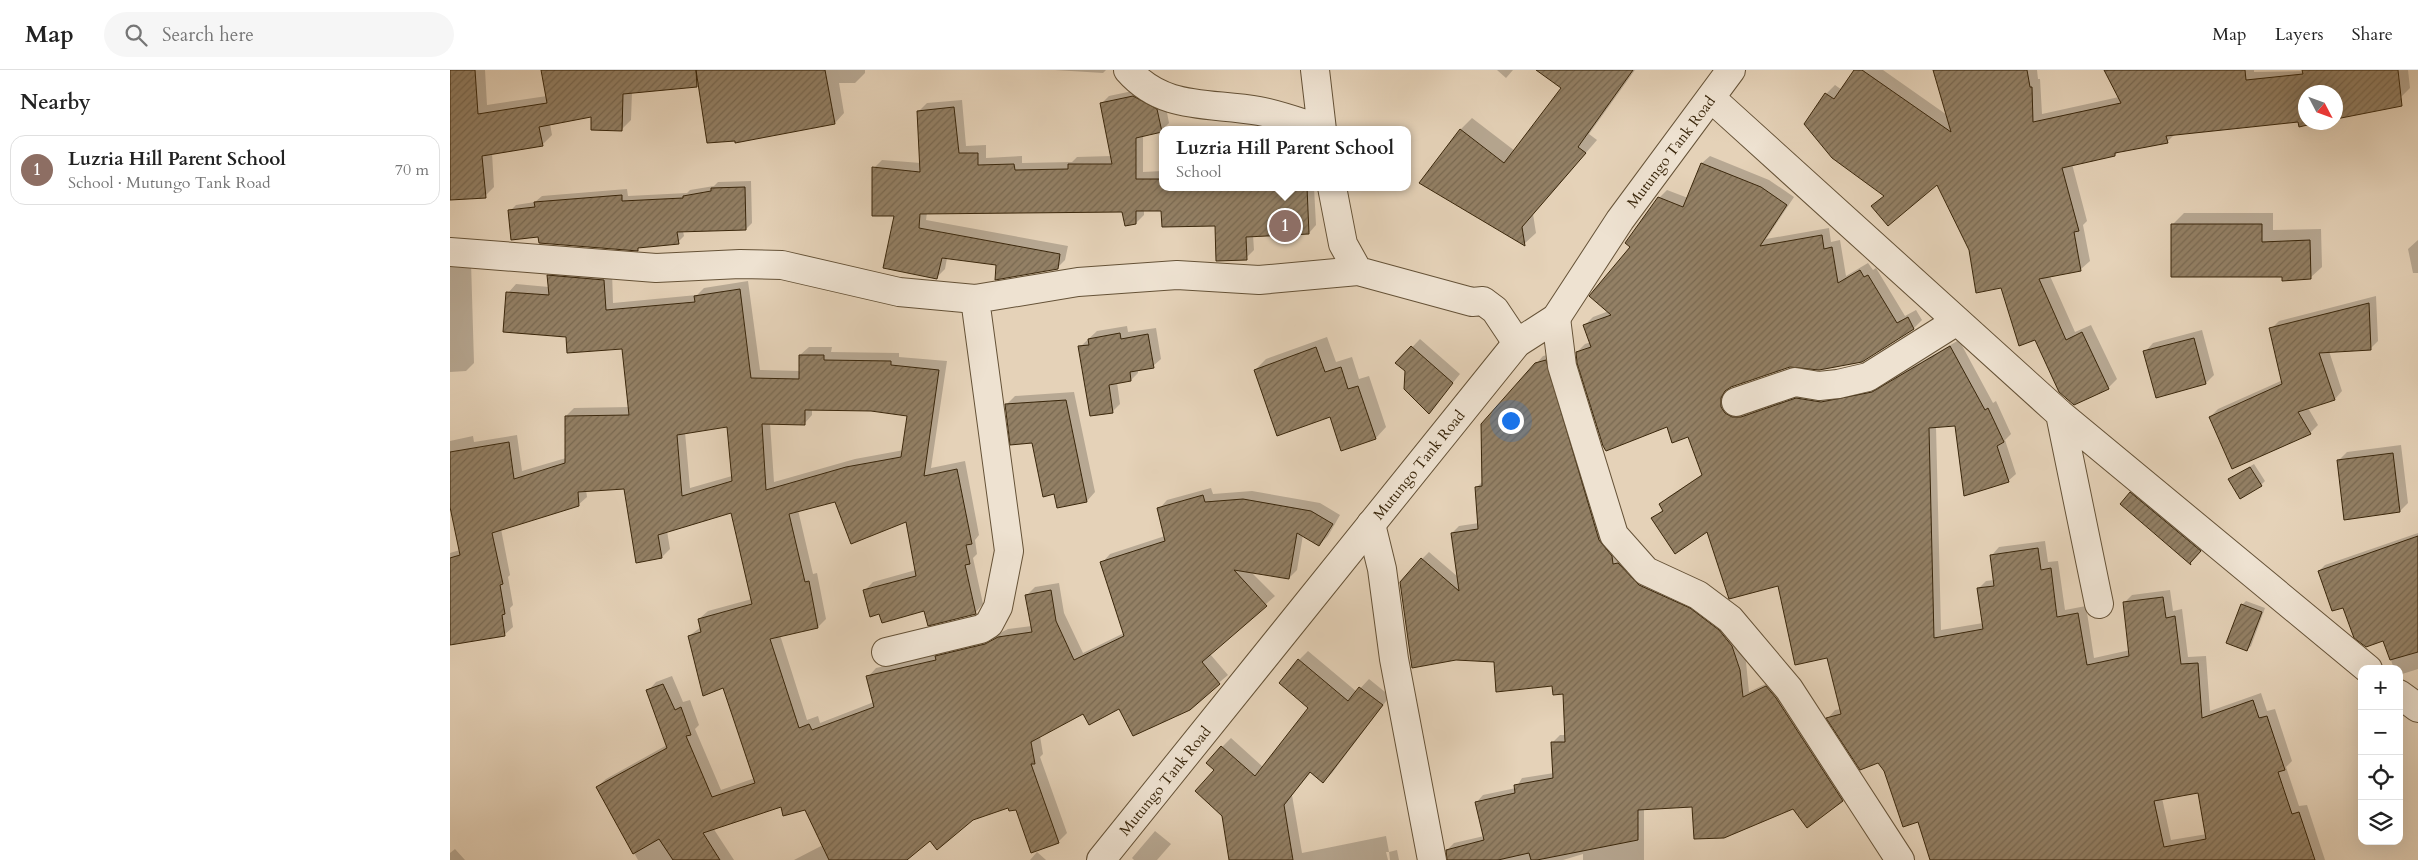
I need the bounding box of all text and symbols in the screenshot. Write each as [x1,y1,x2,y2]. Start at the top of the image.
search box [104,12,454,57]
text: Map [25,18,74,51]
icon: search [122,21,150,49]
text: Search here [162,22,254,48]
text: Map [2212,22,2247,47]
text: Layers [2275,22,2324,47]
text: Share [2352,22,2393,47]
north arrow [2298,85,2343,130]
text: Nearby [20,88,91,117]
street label: Mutungo Tank Road [1622,92,1720,212]
popup [1159,126,1411,191]
text: Luzria Hill Parent School [1176,135,1394,161]
text: Luzria Hill Parent School [68,146,286,172]
text: 1 [33,159,41,181]
text: 70 m [395,159,429,181]
text: School [1176,161,1222,183]
text: School · Mutungo Tank Road [68,172,271,194]
pin: 1 [1269,207,1301,245]
street label: Mutungo Tank Road [1369,406,1469,524]
your location [1498,408,1524,434]
map controls [2358,665,2403,845]
button: + [2358,665,2403,710]
button: − [2358,710,2403,755]
street label: Mutungo Tank Road [1115,722,1215,840]
button: locate [2358,755,2403,800]
button: layers [2358,800,2403,845]

